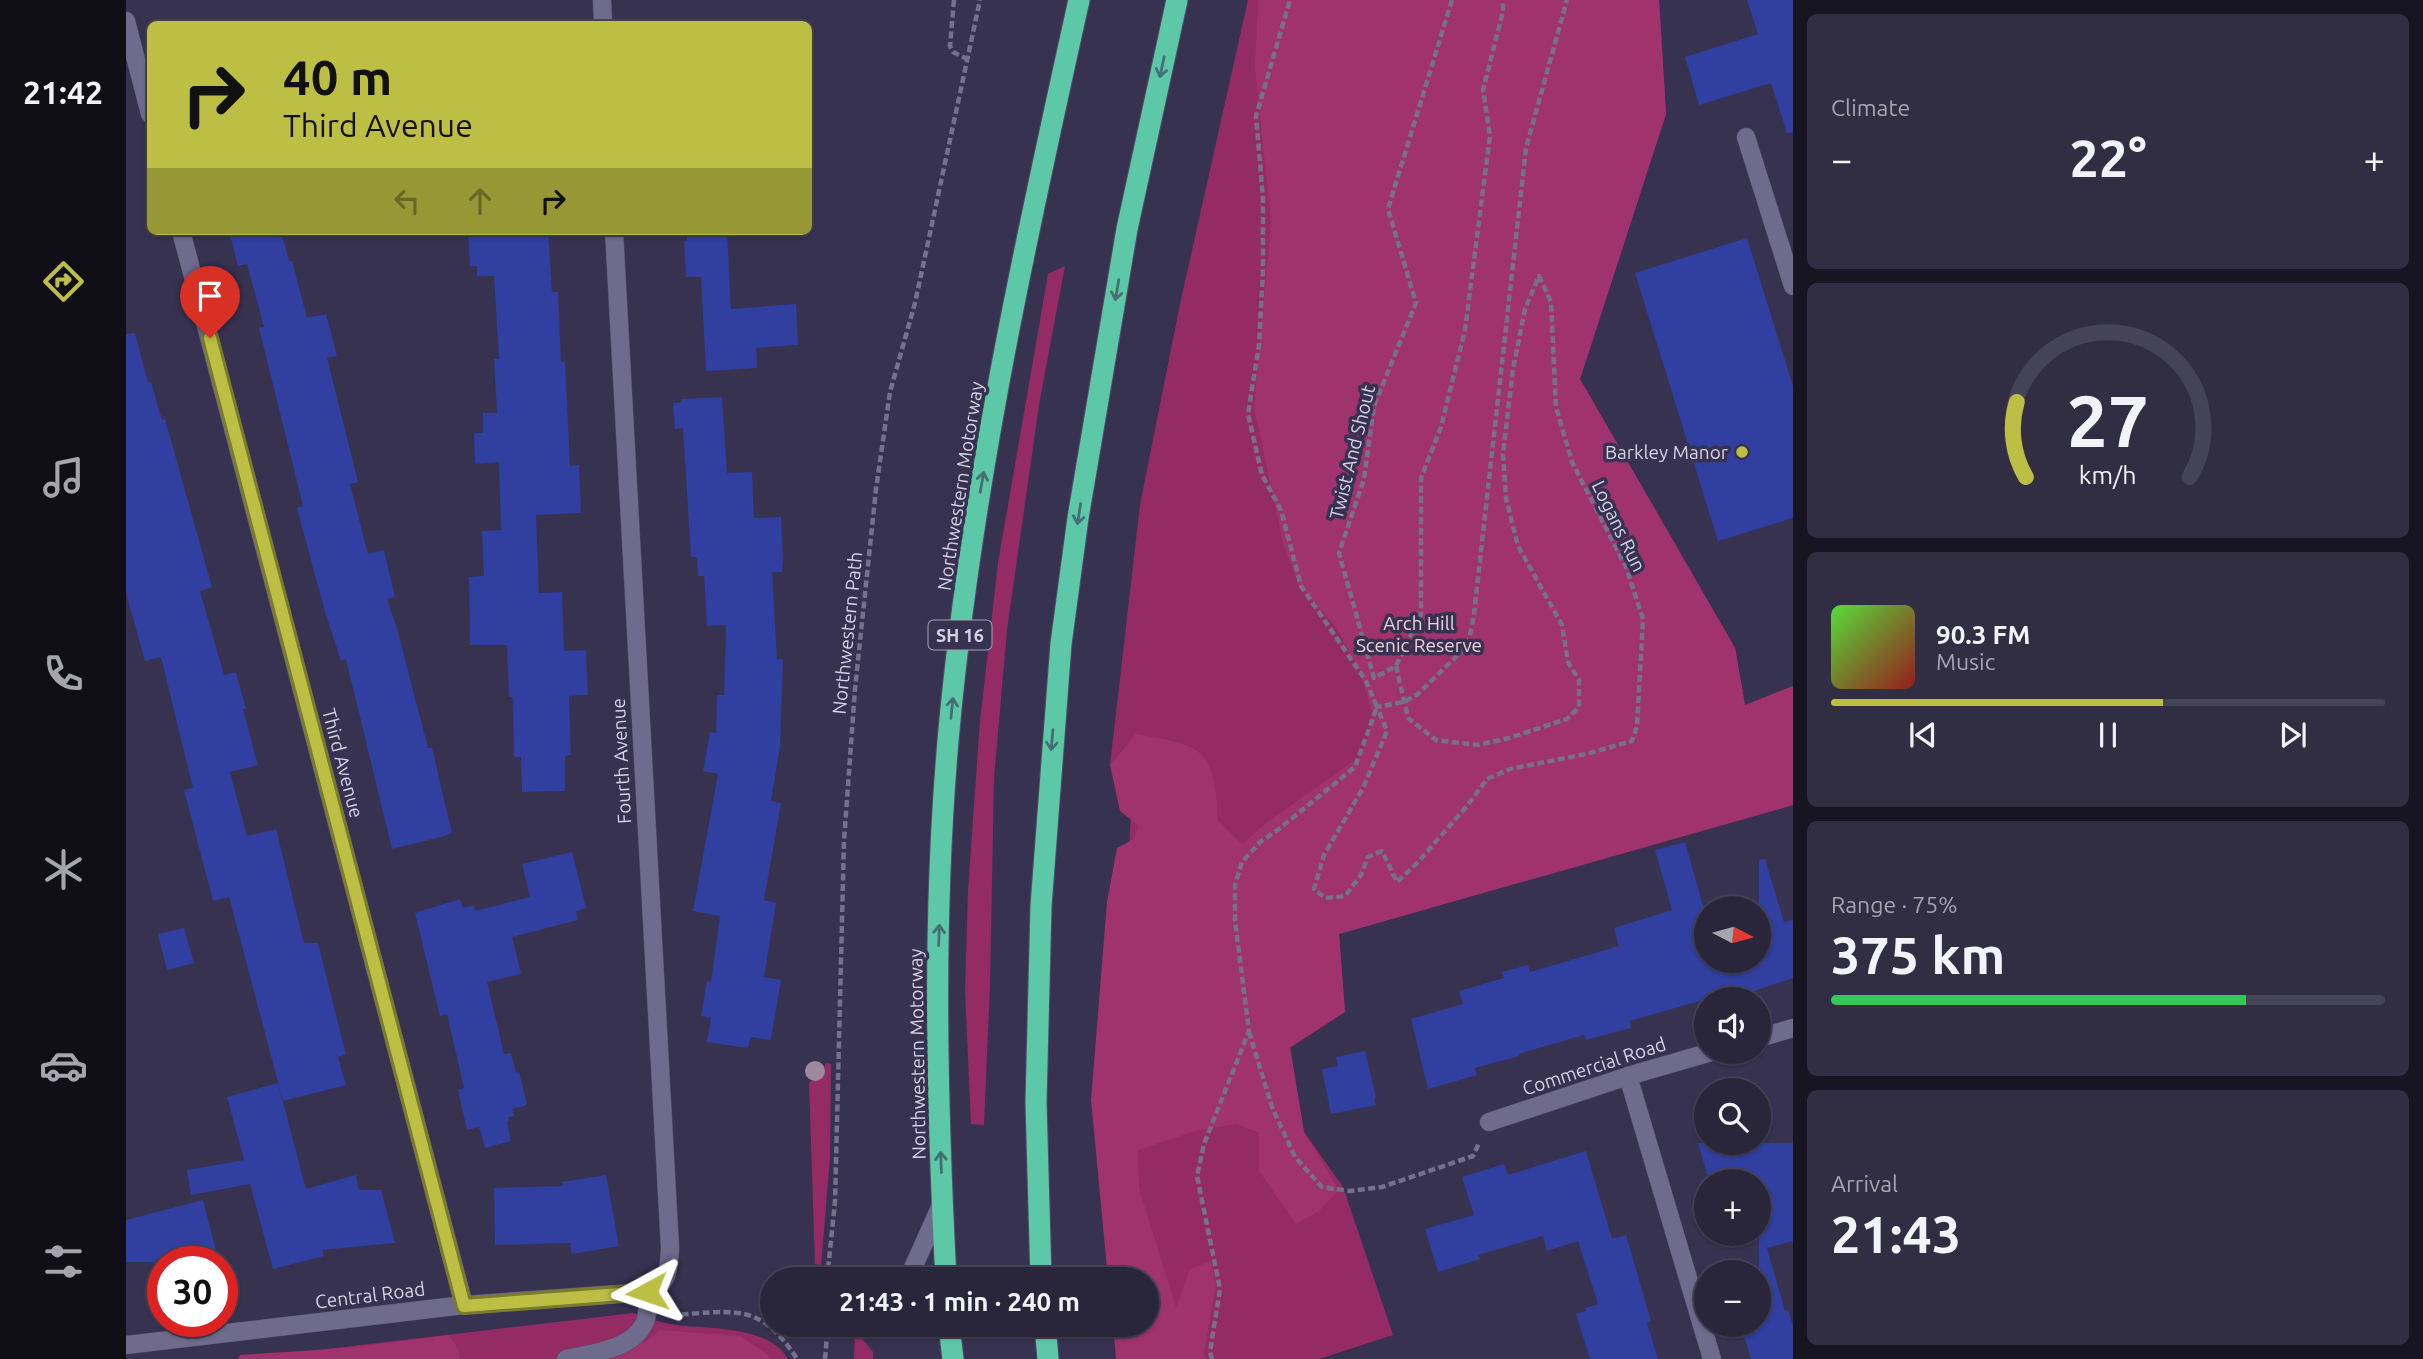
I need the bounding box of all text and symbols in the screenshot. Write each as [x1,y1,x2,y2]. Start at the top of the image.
icon: right [168,49,259,140]
text: 40 m [283,49,392,104]
one-way arrow [1155,55,1169,78]
text: 21:42 [23,74,103,110]
text: Climate [1831,95,1910,120]
text: Third Avenue [283,107,473,143]
text: 22° [2069,129,2147,187]
text: − [1831,138,1852,180]
text: + [2364,138,2385,180]
icon: left [388,182,426,220]
icon: ahead [461,182,499,220]
icon: right [534,182,572,220]
icon: directions [39,257,88,306]
pin [180,266,240,338]
icon: arrive [191,277,229,315]
one-way arrow [1110,278,1123,301]
text: 27 [2067,379,2149,461]
street label: Northwestern Motorway [933,380,987,592]
street label: Twist And Shout [1325,382,1379,521]
place label: Barkley Manor [1605,441,1728,463]
marker: Barkley Manor [1734,444,1750,460]
icon: music [39,453,88,502]
text: km/h [2079,460,2137,488]
one-way arrow [976,471,989,494]
street label: Logans Run [1588,477,1650,575]
one-way arrow [1072,502,1085,525]
street label: Northwestern Path [828,551,866,715]
park label: Arch Hill Scenic Reserve [1356,612,1482,656]
road number: SH 16 [928,620,992,650]
text: 90.3 FM [1936,620,2030,649]
icon: phone [39,649,88,698]
text: Music [1936,649,1995,674]
one-way arrow [946,697,959,719]
street label: Fourth Avenue [607,698,635,824]
street label: Third Avenue [318,706,368,820]
icon: previous [1904,716,1942,754]
icon: pause [2089,716,2127,754]
icon: next [2274,716,2312,754]
one-way arrow [1046,728,1059,751]
icon: climate [39,845,88,894]
text: Range · 75% [1831,892,1958,917]
north arrow [1694,896,1771,973]
map controls [1694,896,1771,1337]
one-way arrow [932,923,945,946]
text: 375 km [1831,926,2005,984]
street label: Northwestern Motorway [904,948,930,1160]
button: sound [1694,987,1771,1064]
street label: Commercial Road [1519,1032,1669,1100]
icon: car [39,1041,88,1090]
button: search [1694,1078,1771,1155]
one-way arrow [934,1151,947,1174]
button: + [1694,1169,1771,1246]
text: Arrival [1831,1171,1898,1196]
text: 21:43 [1831,1205,1961,1263]
icon: filters [39,1237,88,1286]
speed limit sign: 30 [147,1246,238,1337]
position arrow [610,1255,684,1329]
button: − [1694,1260,1771,1337]
street label: Central Road [314,1277,426,1313]
text: 21:43 · 1 min · 240 m [839,1287,1080,1316]

